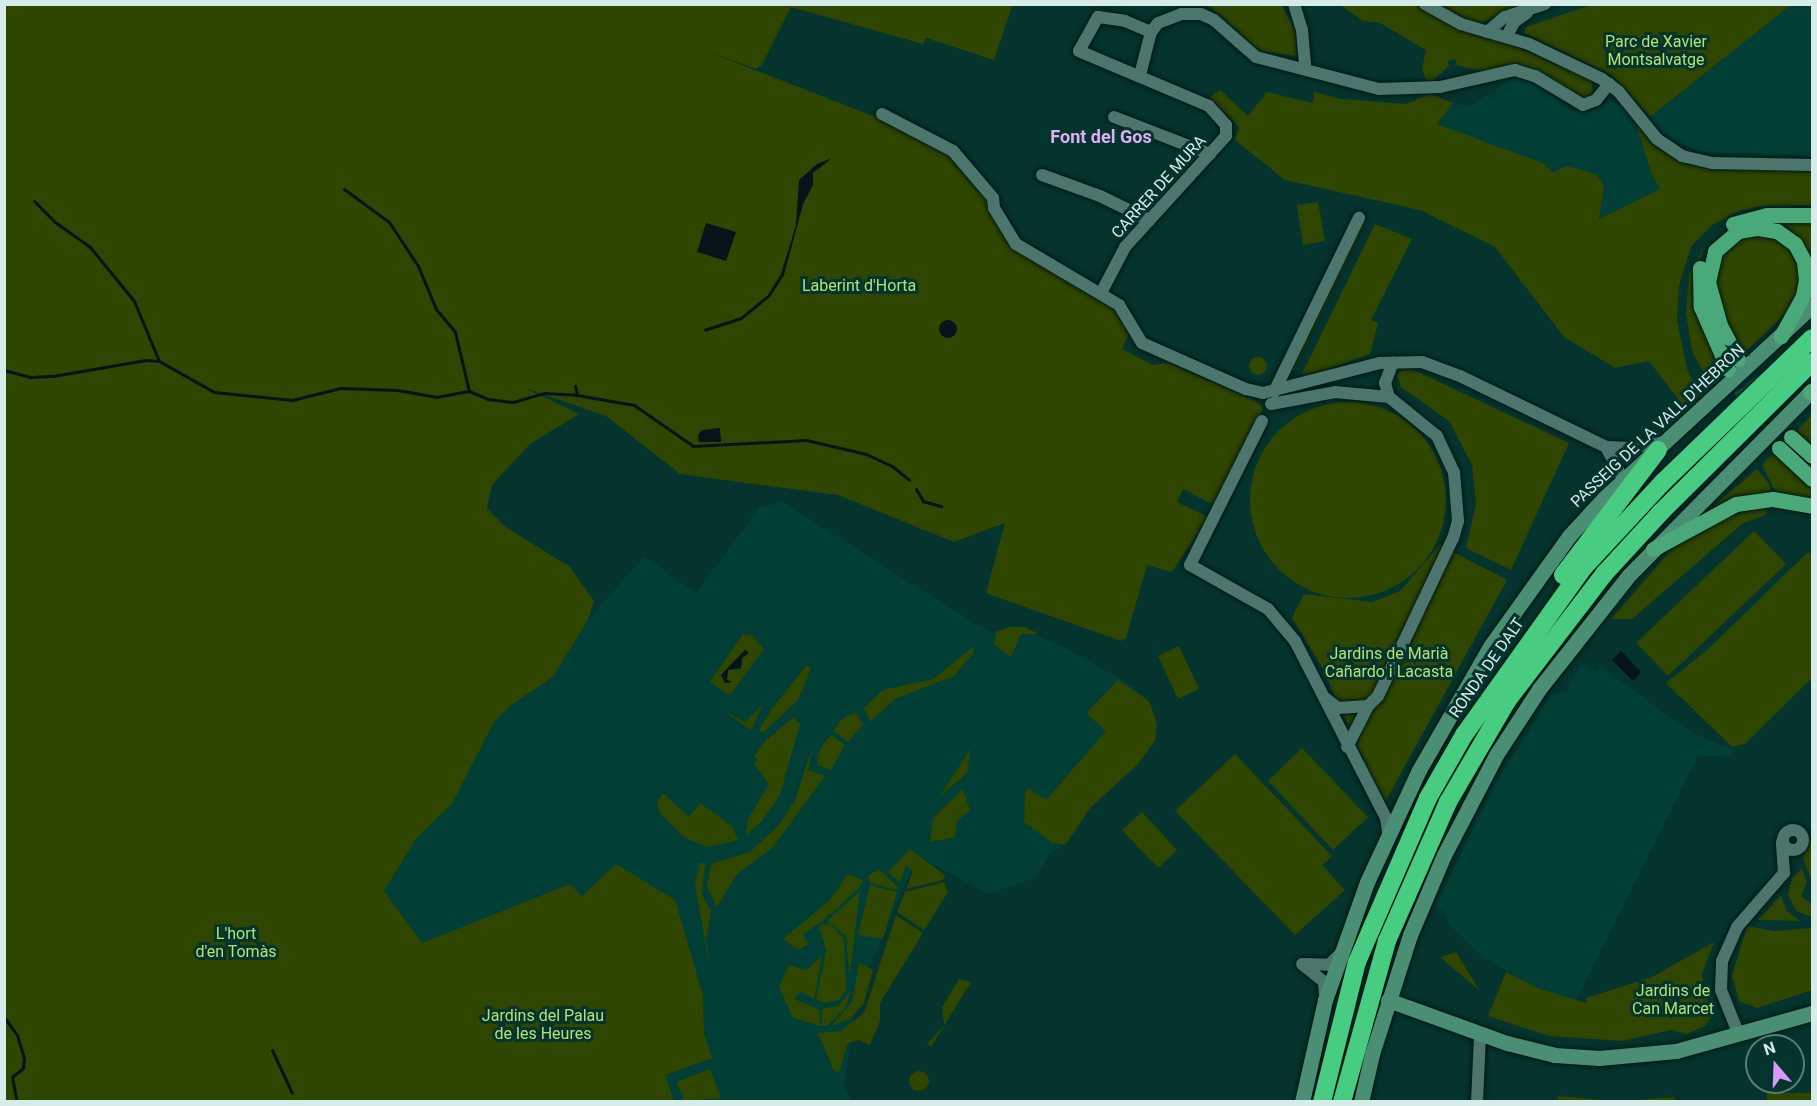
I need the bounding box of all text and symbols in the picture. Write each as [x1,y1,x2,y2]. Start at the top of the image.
park label: Parc de Xavier Montsalvatge [1605,32,1707,70]
district label: Font del Gos [1050,126,1152,148]
street label: CARRER DE MURA [1108,132,1210,242]
park label: Laberint d'Horta [802,276,916,296]
street label: PASSEIG DE LA VALL D'HEBRON [1567,340,1749,512]
street label: RONDA DE DALT [1445,614,1529,722]
park label: Jardins de Marià Cañardo i Lacasta [1325,644,1453,682]
park label: L'hort d'en Tomàs [195,924,277,962]
park label: Jardins de Can Marcet [1632,981,1714,1019]
park label: Jardins del Palau de les Heures [482,1006,604,1044]
north arrow [1745,1034,1805,1094]
text: N [1761,1038,1778,1059]

